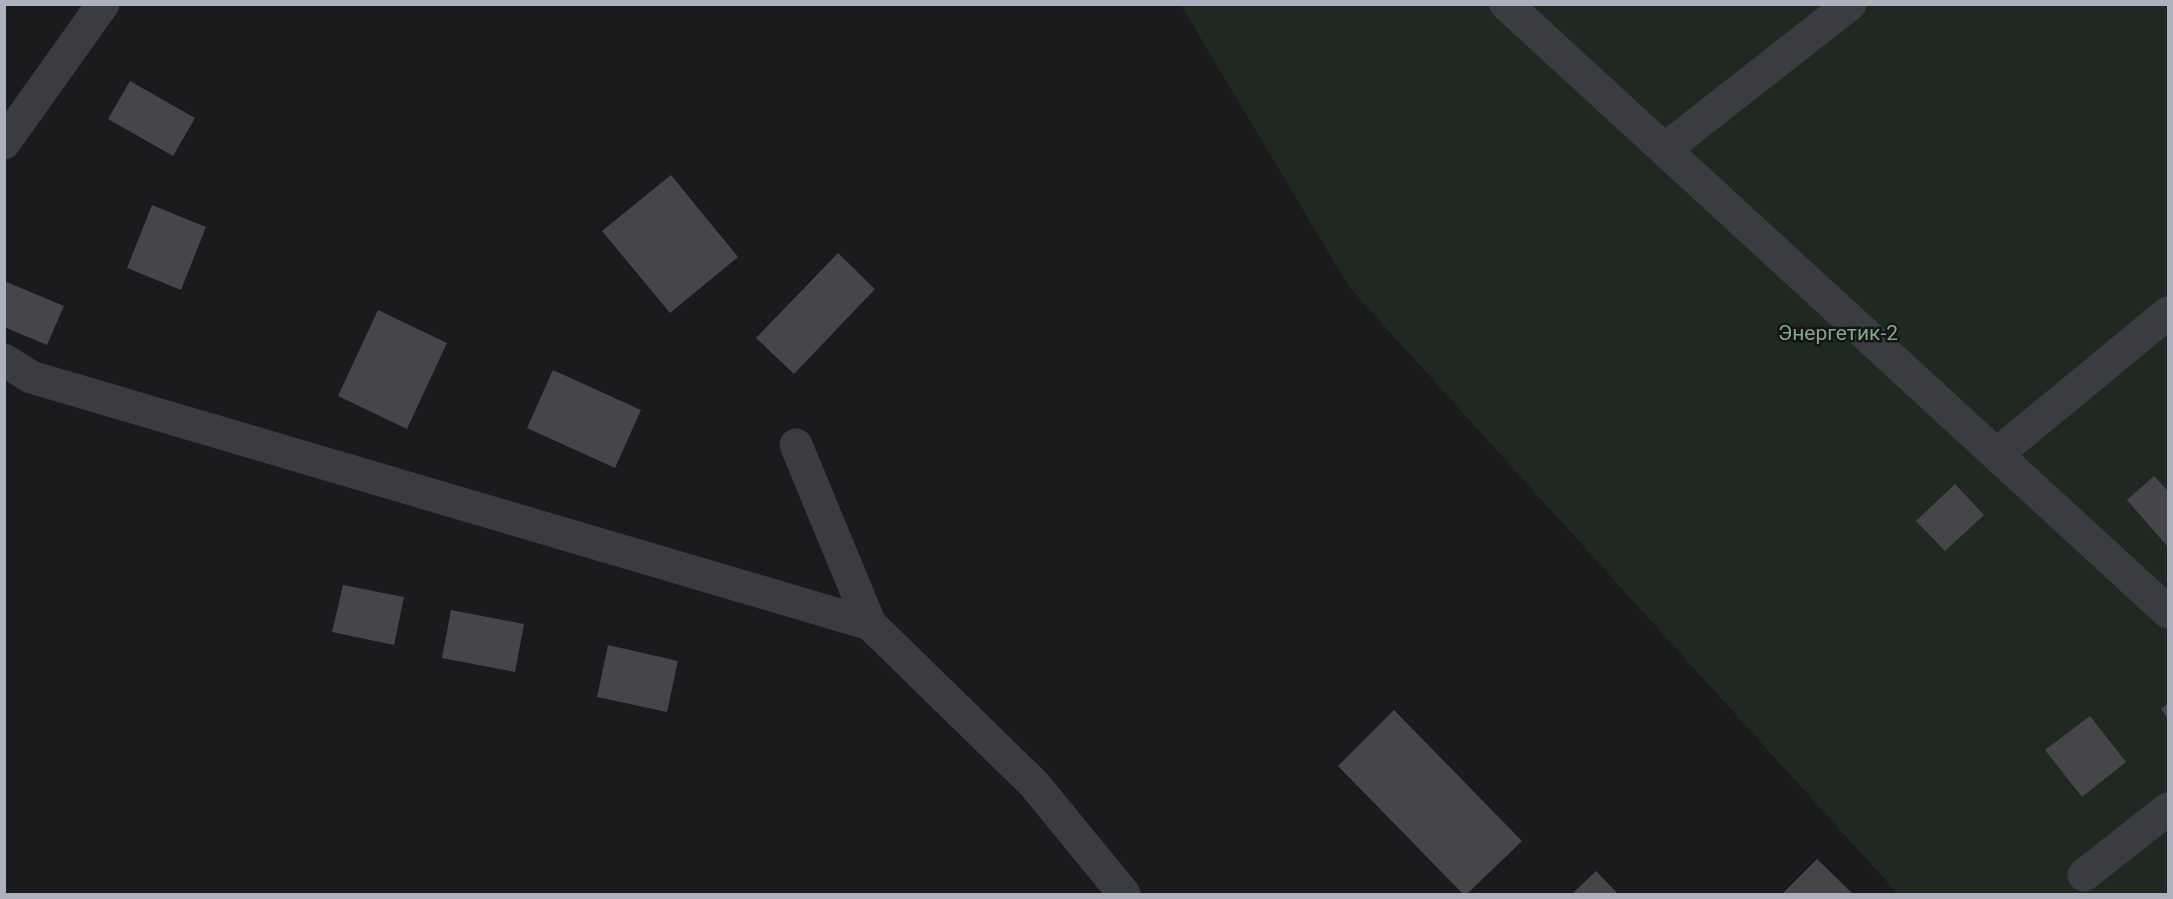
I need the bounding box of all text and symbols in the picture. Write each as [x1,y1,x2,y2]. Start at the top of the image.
park label: Энергетик-2 [1778,322,1898,348]

